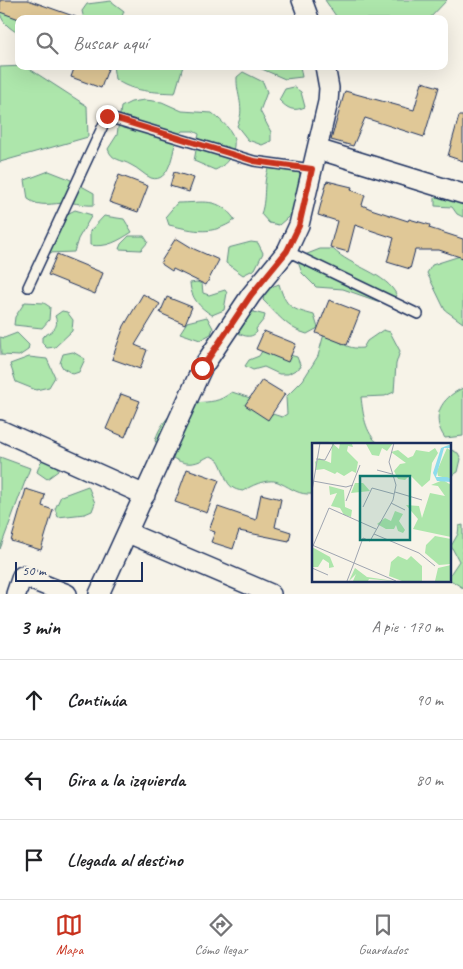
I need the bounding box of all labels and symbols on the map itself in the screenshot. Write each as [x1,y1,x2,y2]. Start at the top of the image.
route end [96,105,119,128]
route start [191,357,214,380]
inset map [312,443,450,582]
scale bar [15,559,142,582]

